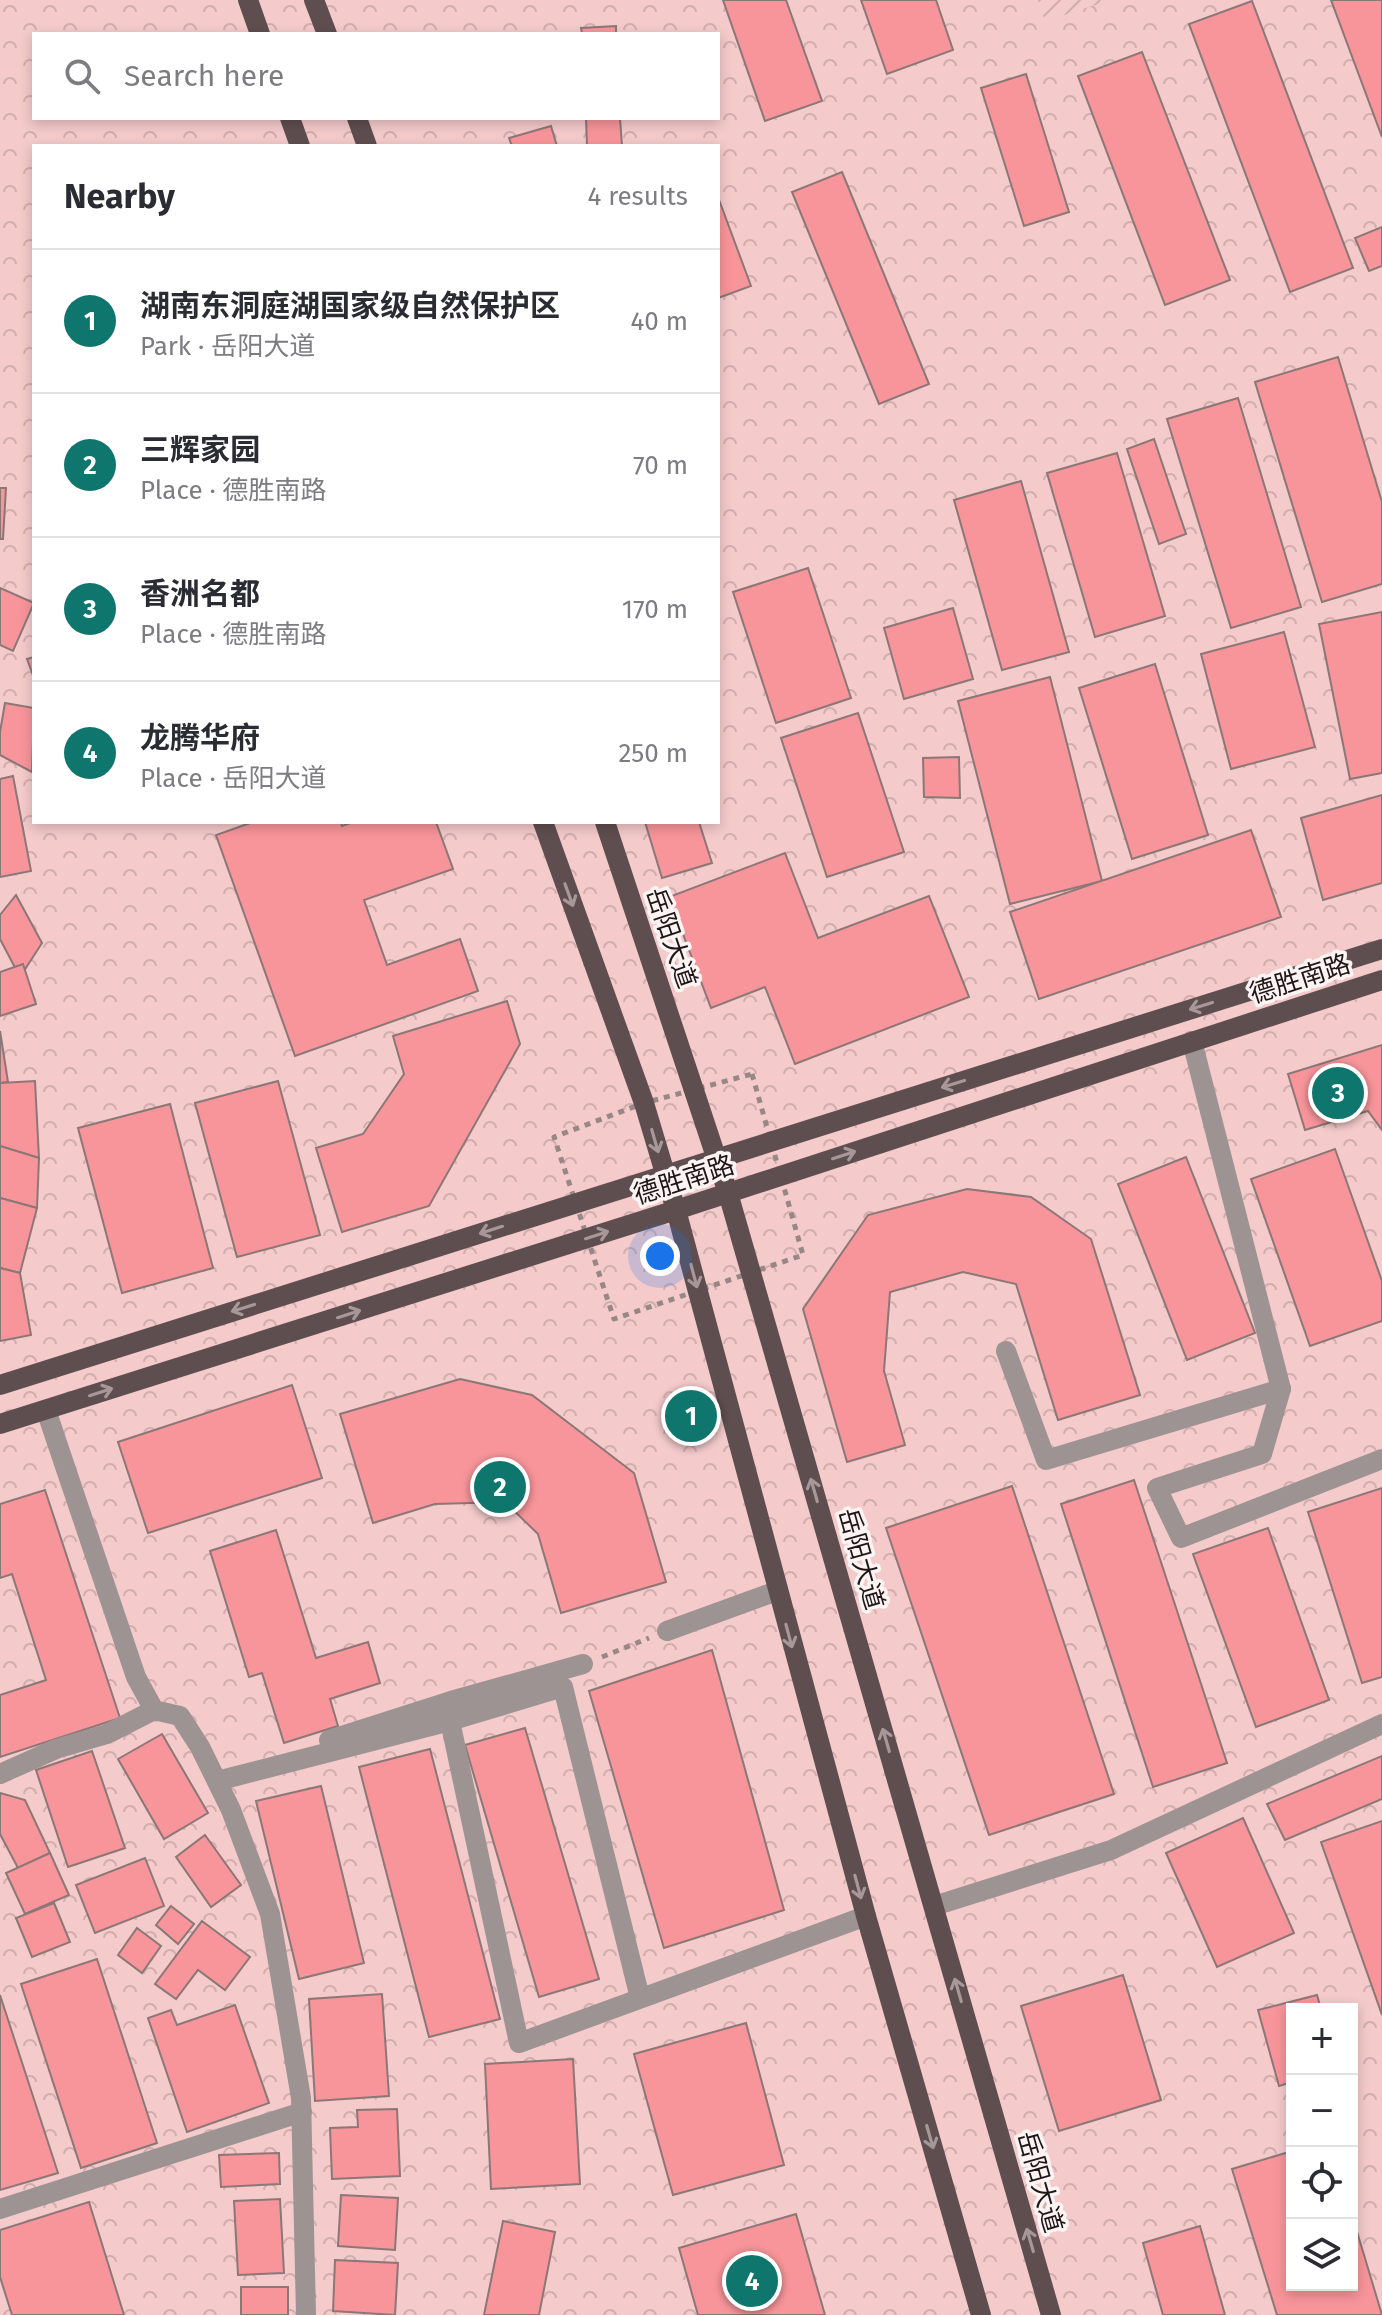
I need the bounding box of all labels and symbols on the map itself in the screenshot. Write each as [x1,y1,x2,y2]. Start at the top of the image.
one-way arrow [563,883,578,908]
street label: 岳阳大道 [639,884,703,992]
street label: 德胜南路 [1246,948,1354,1010]
one-way arrow [1188,999,1214,1014]
pin: 3 [1312,1063,1364,1123]
one-way arrow [940,1077,965,1092]
one-way arrow [648,1127,663,1153]
one-way arrow [831,1147,856,1161]
street label: 德胜南路 [630,1149,738,1211]
one-way arrow [479,1223,504,1238]
one-way arrow [583,1227,609,1242]
your location [640,1236,680,1276]
one-way arrow [687,1263,702,1289]
one-way arrow [231,1302,256,1317]
one-way arrow [336,1305,361,1320]
one-way arrow [88,1384,113,1399]
pin: 1 [665,1386,717,1446]
pin: 2 [474,1457,526,1517]
one-way arrow [806,1478,821,1504]
street label: 岳阳大道 [832,1505,890,1613]
one-way arrow [783,1622,798,1648]
one-way arrow [878,1728,893,1754]
one-way arrow [851,1873,866,1899]
one-way arrow [950,1978,964,2003]
one-way arrow [923,2123,938,2149]
street label: 岳阳大道 [1011,2128,1069,2236]
one-way arrow [1021,2228,1036,2253]
pin: 4 [726,2251,778,2311]

